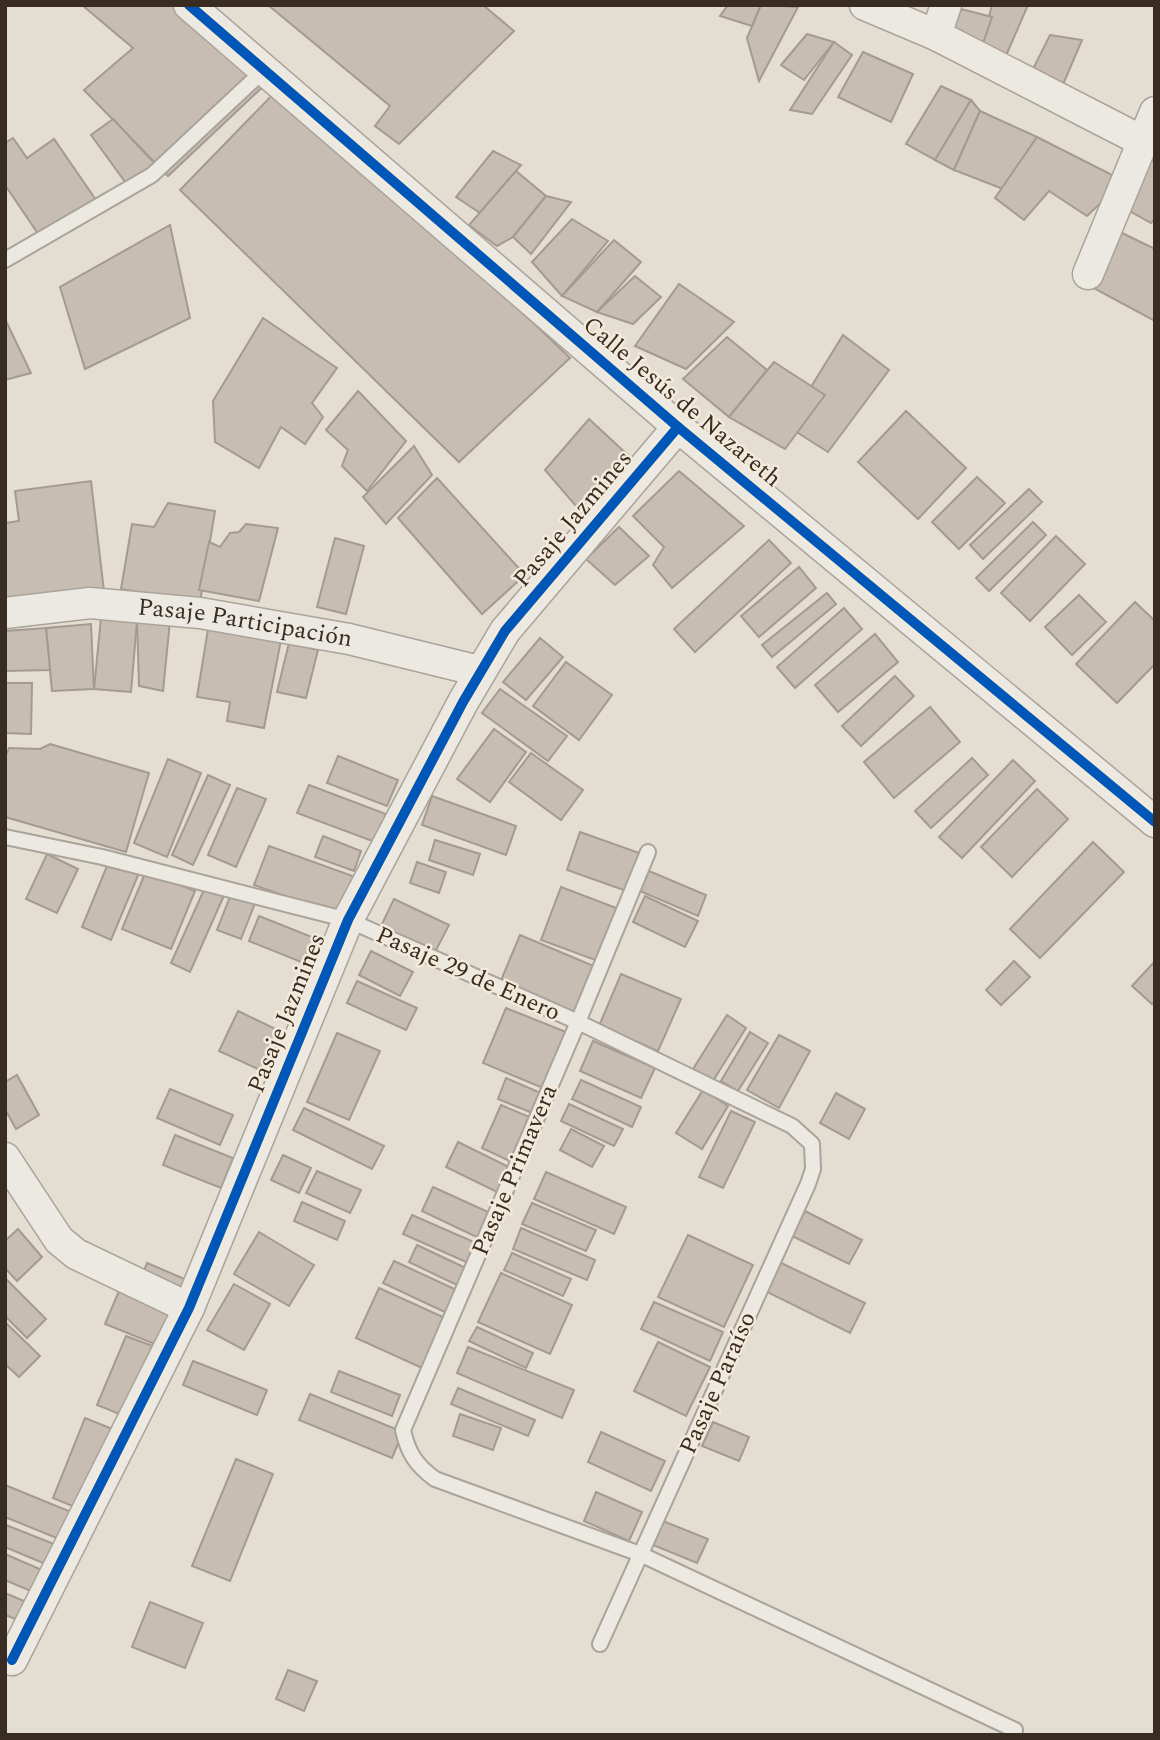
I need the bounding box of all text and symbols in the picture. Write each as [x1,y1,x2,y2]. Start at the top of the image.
street label: Calle Jesús de Nazareth [575,308,789,496]
street label: Pasaje Jazmines [505,443,641,595]
street label: Pasaje Participación [136,589,355,657]
street label: Pasaje 29 de Enero [370,917,566,1031]
street label: Pasaje Jazmines [239,928,335,1098]
street label: Pasaje Primavera [463,1079,567,1261]
street label: Pasaje Paraíso [670,1306,766,1460]

